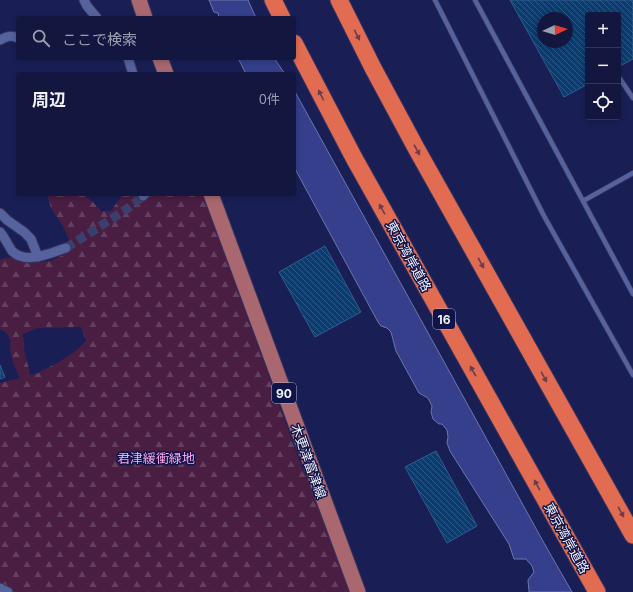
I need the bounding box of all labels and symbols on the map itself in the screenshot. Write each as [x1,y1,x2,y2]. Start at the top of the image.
north arrow [537,12,573,48]
one-way arrow [353,29,360,41]
one-way arrow [318,89,324,100]
one-way arrow [414,144,421,156]
one-way arrow [379,203,386,215]
street label: 東京湾岸道路 [383,218,435,294]
one-way arrow [478,257,485,269]
road number: 16 [433,309,455,329]
one-way arrow [470,365,477,377]
one-way arrow [541,371,548,383]
road number: 90 [272,383,296,403]
street label: 木更津富津線 [288,422,330,500]
park label: 君津緩衝緑地 [117,450,195,466]
one-way arrow [533,479,540,491]
street label: 東京湾岸道路 [541,500,593,576]
one-way arrow [617,507,624,518]

